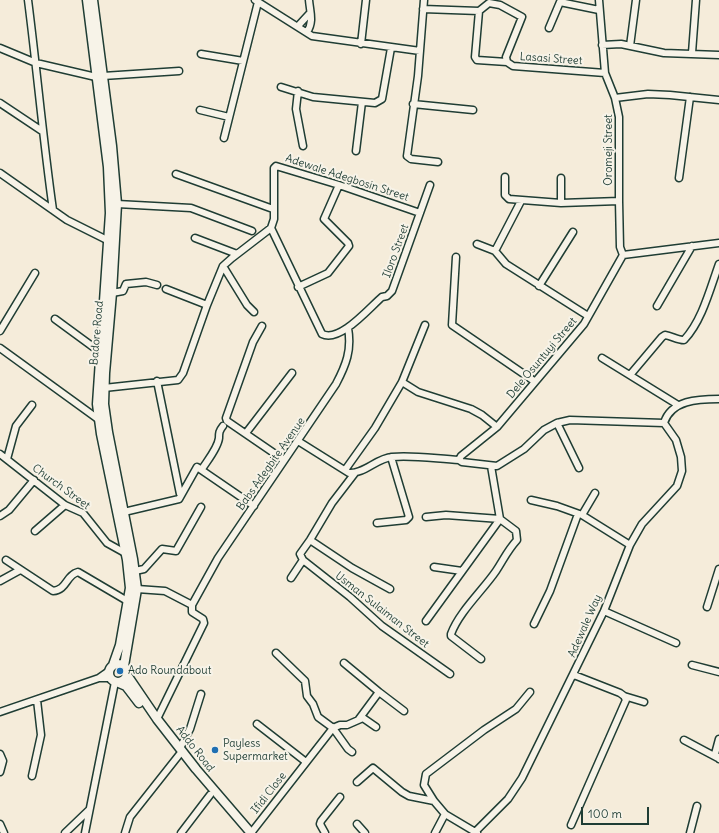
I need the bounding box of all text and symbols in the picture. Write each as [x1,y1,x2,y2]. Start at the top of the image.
street label: Lasasi Street [519,50,583,68]
street label: Oromeji Street [602,114,616,186]
street label: Adewale Adegbosin Street [284,152,410,204]
street label: Iloro Street [380,222,412,280]
street label: Badore Road [88,300,106,366]
street label: Dele Osuntuyi Street [504,315,580,401]
street label: Babs Adegbite Avenue [234,415,308,513]
street label: Church Street [30,462,92,512]
street label: Usman Sulaiman Street [332,569,432,651]
street label: Adewale Way [565,593,605,659]
place label: Ado Roundabout [128,664,211,678]
marker: Ado Roundabout [115,666,125,676]
street label: Addo Road [173,723,217,775]
place label: Payless Supermarket [223,737,288,763]
marker: Payless Supermarket [210,745,220,755]
street label: Ifidi Close [249,770,289,816]
scale bar [583,799,651,825]
text: 100 m [588,806,622,821]

